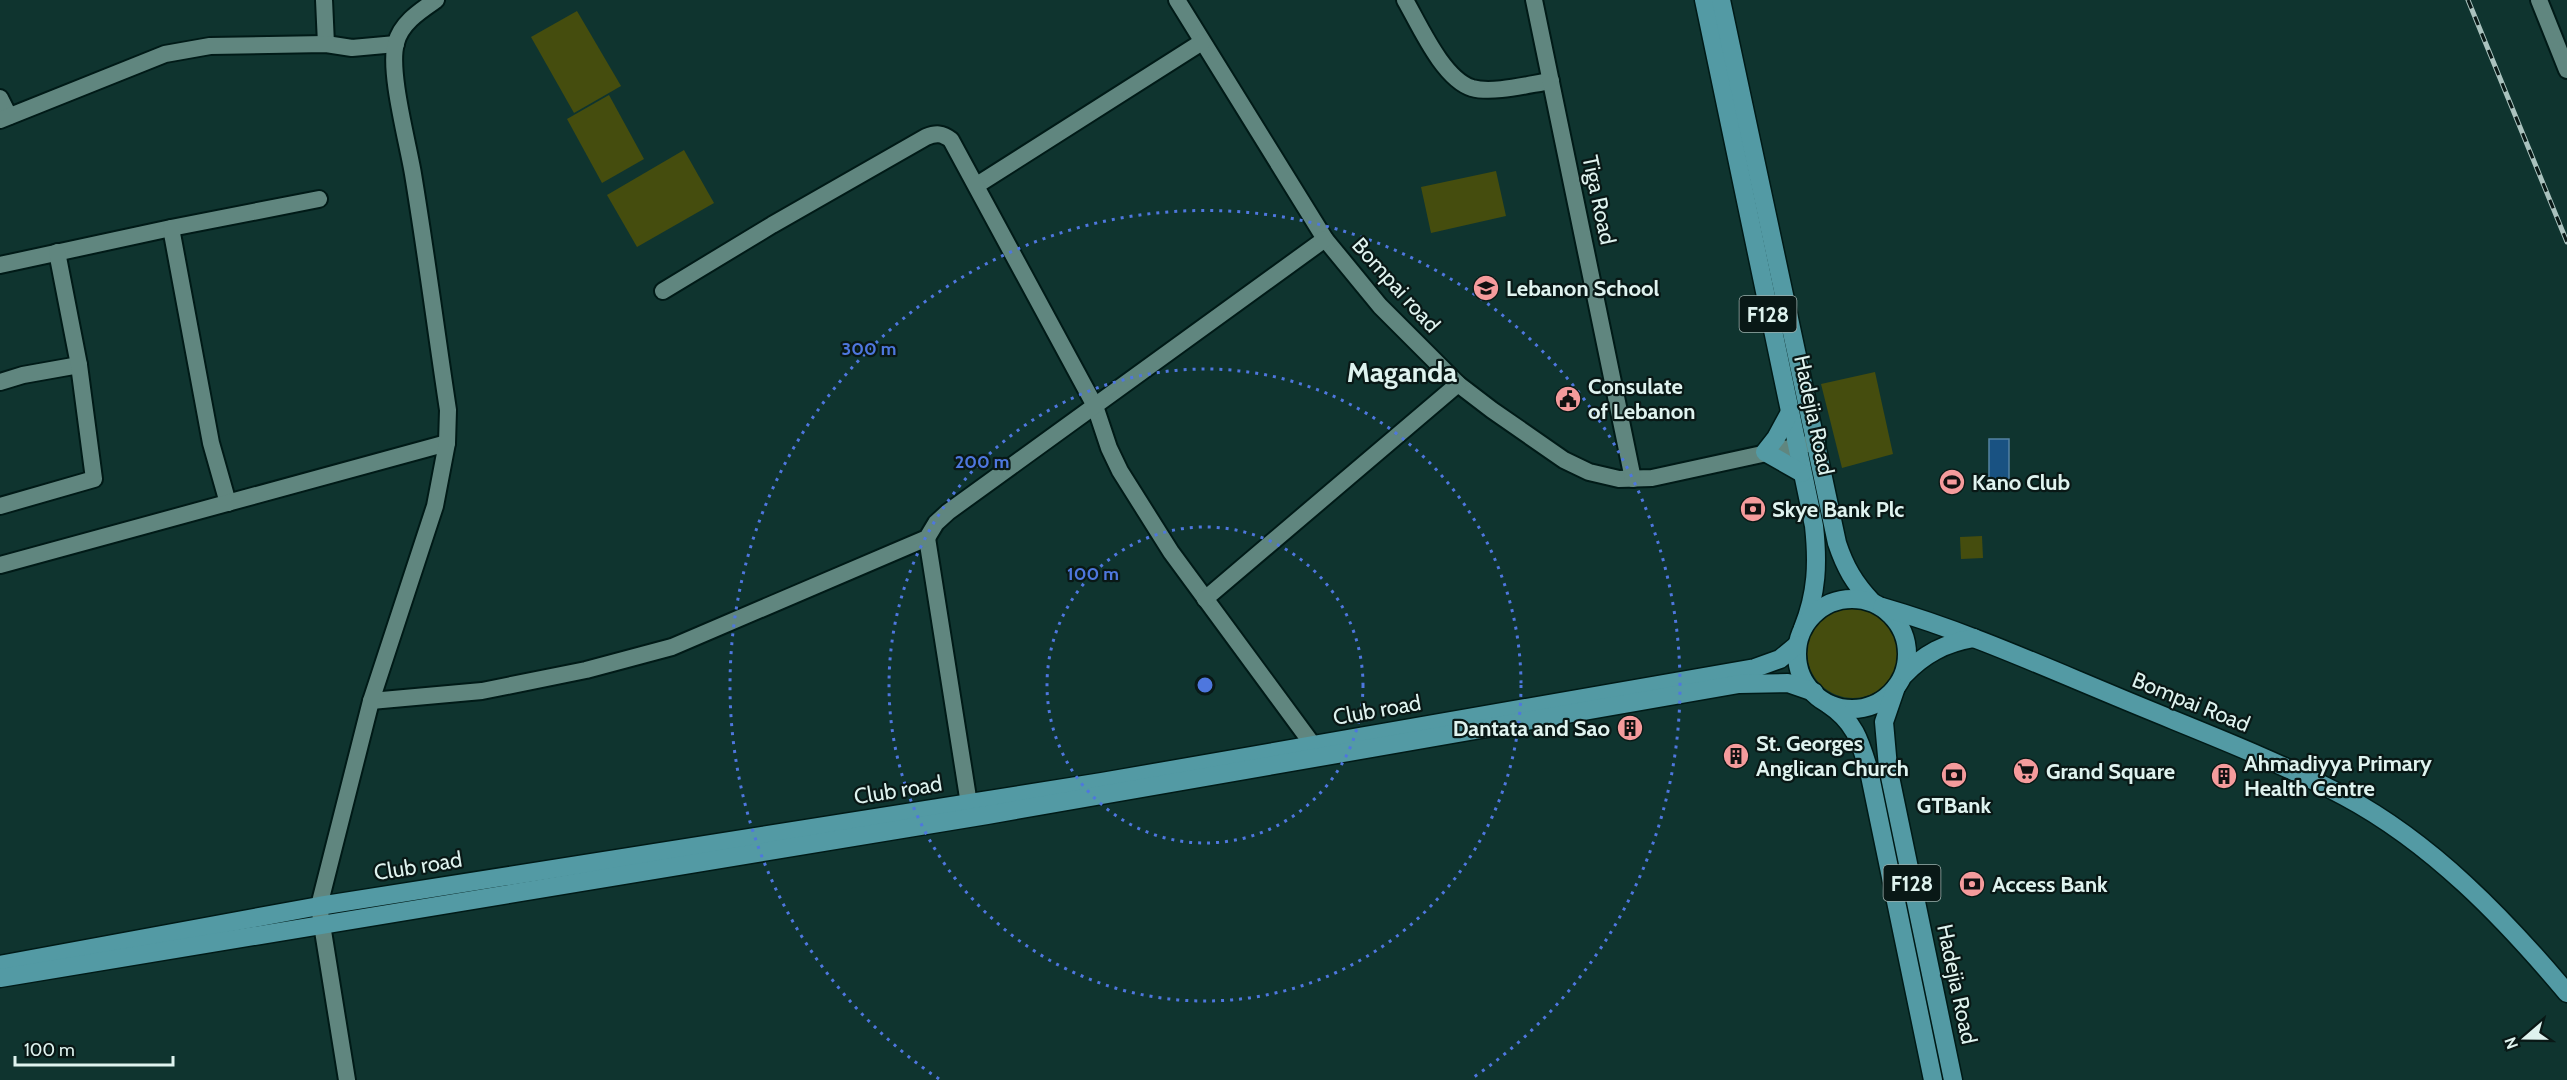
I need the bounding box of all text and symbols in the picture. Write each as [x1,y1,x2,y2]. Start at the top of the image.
street label: Tiga Road [1576,153,1622,247]
street label: Bompai road [1346,232,1446,338]
school or university icon: Lebanon School [1471,273,1501,303]
place label: Lebanon School [1506,275,1659,302]
road number: F128 [1740,296,1796,332]
text: 300 m [842,338,896,360]
street label: Hadejia Road [1788,353,1840,477]
district label: Maganda [1347,355,1457,389]
place label: Consulate of Lebanon [1588,373,1695,425]
public building icon: Consulate of Lebanon [1553,384,1583,414]
text: 200 m [955,451,1009,473]
sports icon: Kano Club [1937,467,1967,497]
place label: Kano Club [1972,469,2070,496]
bank icon: Skye Bank Plc [1738,494,1768,524]
place label: Skye Bank Plc [1772,496,1904,523]
text: 100 m [1067,563,1119,585]
street label: Bompai Road [2128,666,2254,738]
centre of rings [1195,675,1215,695]
street label: Club road [1331,689,1423,731]
building icon: Dantata and Sao [1615,713,1645,743]
place label: Dantata and Sao [1453,715,1610,742]
place label: St. Georges Anglican Church [1756,730,1909,782]
building icon: St. Georges Anglican Church [1721,741,1751,771]
place label: Ahmadiyya Primary Health Centre [2244,750,2432,802]
supermarket icon: Grand Square [2011,756,2041,786]
place label: Grand Square [2046,758,2175,785]
bank icon: GTBank [1939,760,1969,790]
building icon: Ahmadiyya Primary Health Centre [2209,761,2239,791]
street label: Club road [852,770,944,810]
place label: GTBank [1917,792,1991,819]
street label: Club road [372,846,464,886]
road number: F128 [1884,865,1940,901]
bank icon: Access Bank [1957,869,1987,899]
place label: Access Bank [1992,871,2108,898]
street label: Hadejia Road [1931,922,1983,1046]
north arrow [2495,1008,2555,1068]
scale bar [15,1029,172,1067]
text: N [2501,1034,2522,1052]
text: 100 m [24,1039,75,1061]

